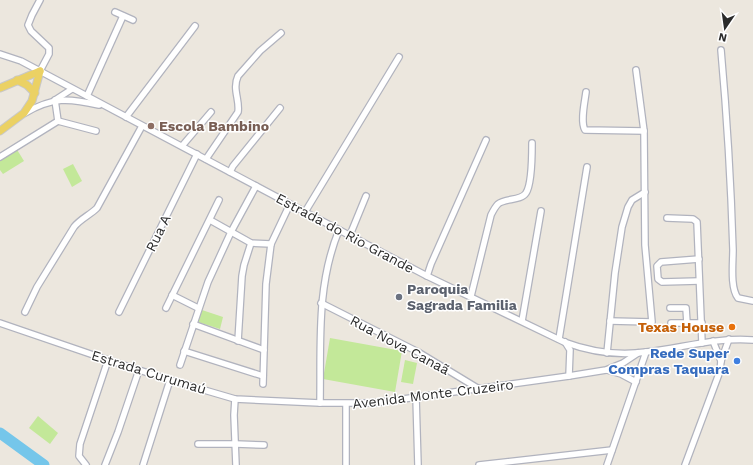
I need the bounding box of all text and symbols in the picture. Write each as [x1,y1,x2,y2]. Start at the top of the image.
north arrow [705,8,745,48]
text: N [717,30,728,45]
place label: Escola Bambino [159,118,269,134]
marker: Escola Bambino [146,121,156,131]
street label: Estrada do Rio Grande [273,190,417,276]
street label: Rua A [142,212,174,254]
place label: Paroquia Sagrada Familia [407,281,518,313]
marker: Paroquia Sagrada Familia [394,292,404,302]
street label: Rua Nova Canaã [348,312,452,378]
place label: Texas House [638,319,724,335]
marker: Texas House [727,322,737,332]
place label: Rede Super Compras Taquara [608,345,730,377]
street label: Estrada Curumaú [90,347,208,397]
marker: Rede Super Compras Taquara [732,356,742,366]
street label: Avenida Monte Cruzeiro [352,376,514,412]

